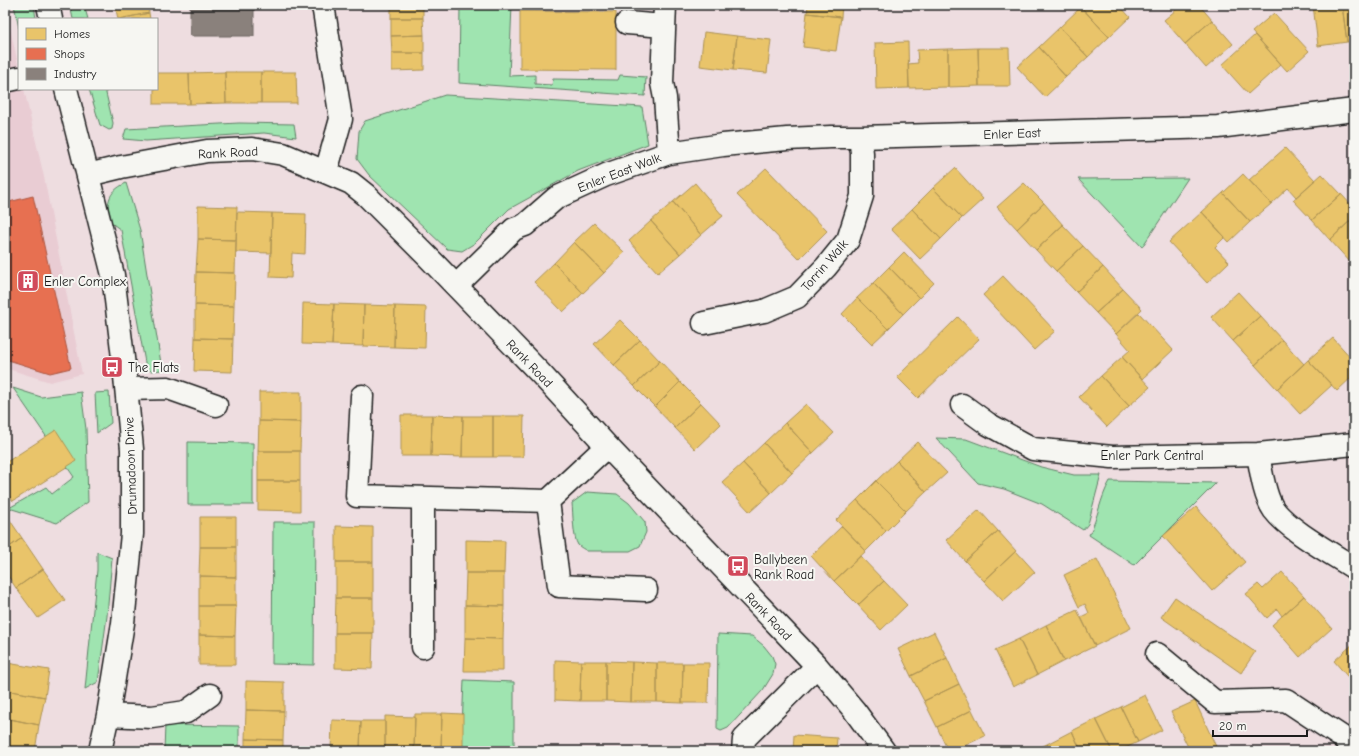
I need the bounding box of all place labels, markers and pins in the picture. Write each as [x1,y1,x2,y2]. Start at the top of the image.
building icon: Enler Complex [15,268,41,294]
place label: Enler Complex [44,274,127,289]
bus stop icon: The Flats [99,354,125,380]
place label: The Flats [128,360,179,375]
place label: Ballybeen Rank Road [754,552,814,582]
bus stop icon: Ballybeen Rank Road [725,553,751,579]

